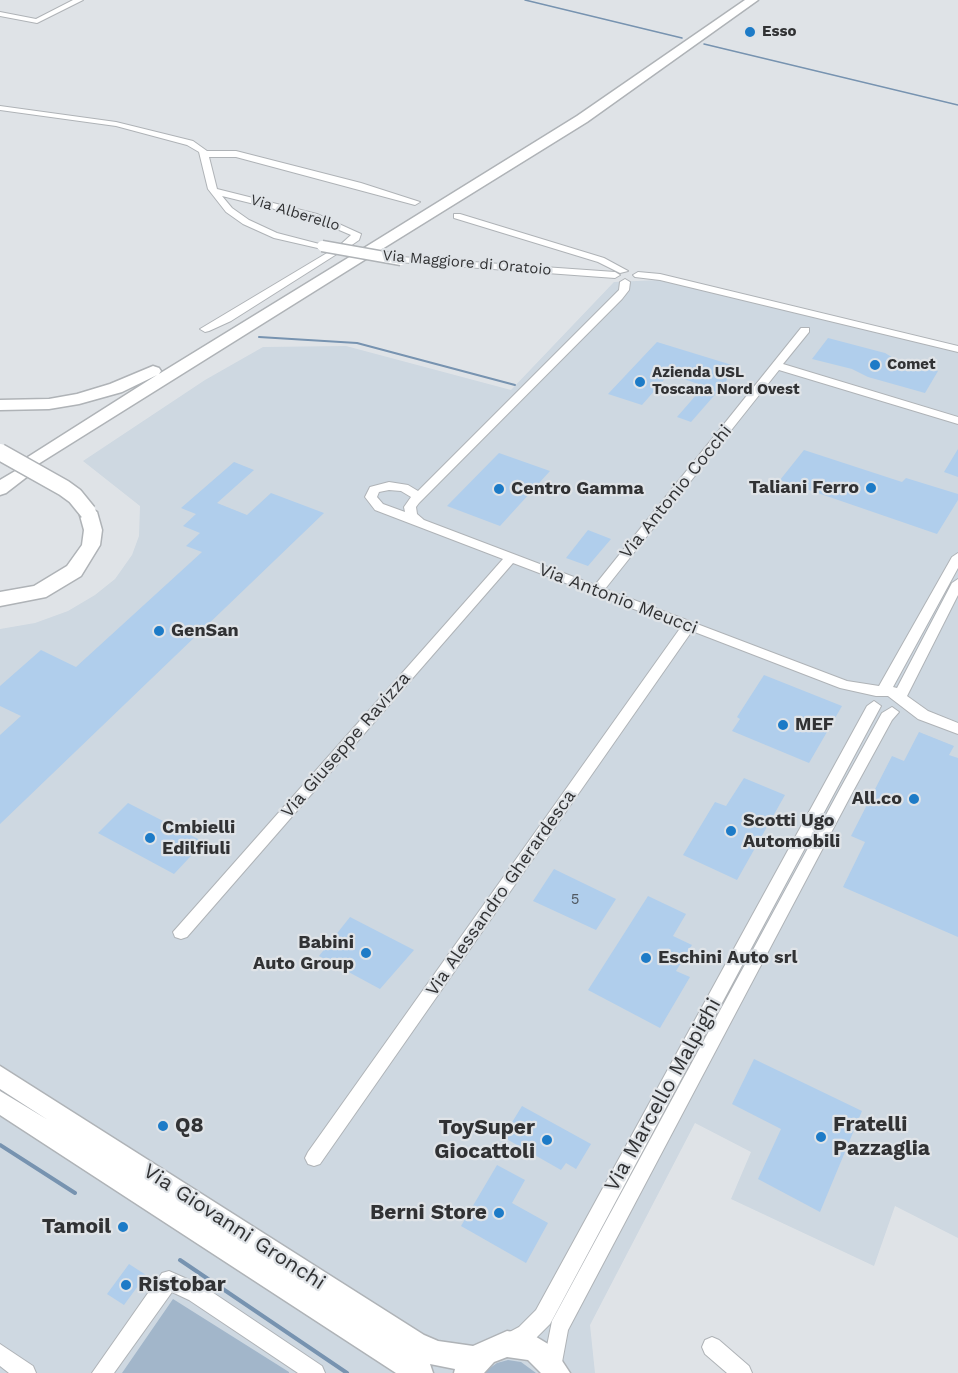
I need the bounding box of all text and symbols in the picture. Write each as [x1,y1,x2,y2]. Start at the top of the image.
place label: Esso [762,23,796,41]
marker: Esso [743,25,757,39]
street label: Via Alberello [248,191,342,235]
street label: Via Maggiore di Oratoio [382,247,552,279]
place label: Comet [887,356,935,374]
marker: Comet [868,358,882,372]
place label: Azienda USL Toscana Nord Ovest [652,364,799,399]
marker: Azienda USL Toscana Nord Ovest [633,375,647,389]
street label: Via Antonio Cocchi [615,421,737,563]
place label: Taliani Ferro [749,477,859,499]
place label: Centro Gamma [511,478,644,500]
marker: Taliani Ferro [864,481,878,495]
marker: Centro Gamma [492,482,506,496]
street label: Via Antonio Meucci [535,559,701,639]
place label: GenSan [171,620,239,642]
marker: GenSan [152,624,166,638]
street label: Via Giuseppe Ravizza [277,668,415,822]
place label: MEF [795,714,834,736]
marker: MEF [776,718,790,732]
street label: Via Alessandro Gherardesca [421,786,581,1000]
place label: All.co [852,788,902,810]
marker: All.co [907,792,921,806]
place label: Scotti Ugo Automobili [743,810,840,852]
place label: Cmbielli Edilfiuli [162,817,235,860]
marker: Scotti Ugo Automobili [724,824,738,838]
marker: Cmbielli Edilfiuli [143,831,157,845]
house number: 5 [571,891,579,909]
place label: Babini Auto Group [253,932,354,974]
marker: Babini Auto Group [359,946,373,960]
place label: Eschini Auto srl [658,947,797,969]
marker: Eschini Auto srl [639,951,653,965]
street label: Via Marcello Malpighi [599,994,727,1196]
place label: Fratelli Pazzaglia [833,1112,930,1162]
place label: Q8 [175,1113,204,1139]
place label: ToySuper Giocattoli [434,1115,535,1165]
marker: Q8 [156,1119,170,1133]
marker: Fratelli Pazzaglia [814,1130,828,1144]
marker: ToySuper Giocattoli [540,1133,554,1147]
street label: Via Giovanni Gronchi [138,1159,330,1295]
place label: Berni Store [370,1200,487,1226]
marker: Berni Store [492,1206,506,1220]
place label: Tamoil [42,1214,111,1240]
marker: Tamoil [116,1220,130,1234]
place label: Ristobar [138,1272,226,1298]
marker: Ristobar [119,1278,133,1292]

